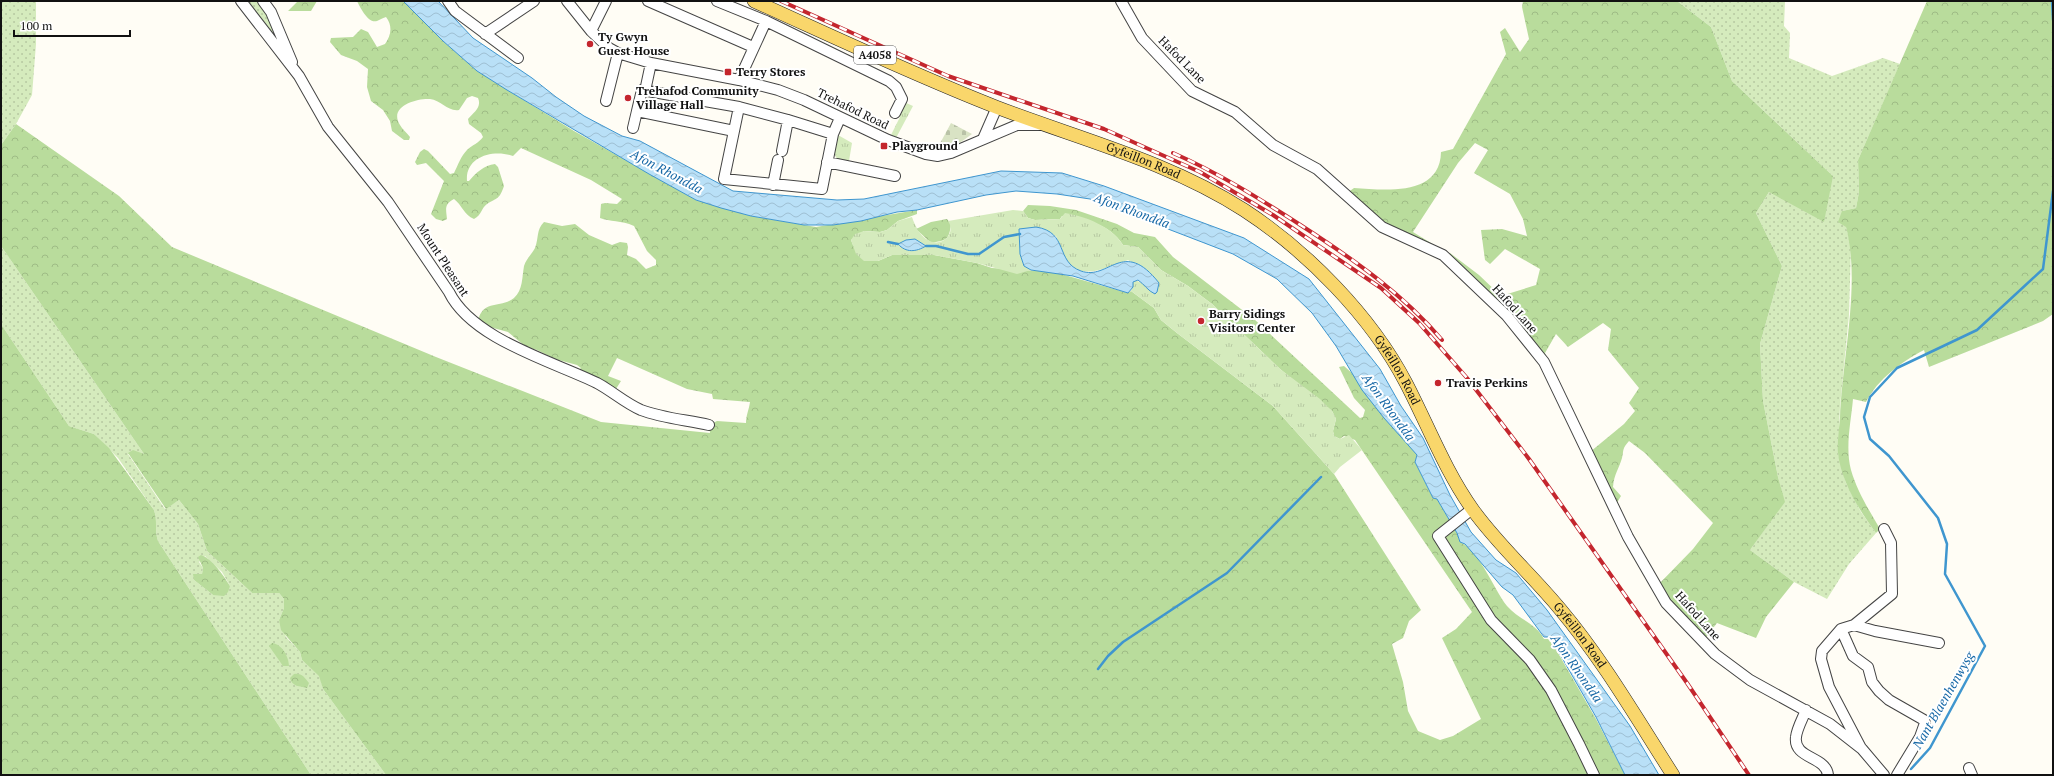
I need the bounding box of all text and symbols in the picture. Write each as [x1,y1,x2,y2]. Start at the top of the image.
scale bar [14,12,130,38]
text: 100 m [20,18,53,33]
place label: Ty Gwyn Guest House [598,29,670,58]
street label: Hafod Lane [1156,33,1209,86]
marker: Ty Gwyn Guest House [585,39,595,49]
road number: A4058 [854,46,896,64]
place label: Terry Stores [736,64,806,79]
marker: Terry Stores [723,67,733,77]
place label: Trehafod Community Village Hall [636,83,759,112]
street label: Trehafod Road [815,85,892,132]
marker: Trehafod Community Village Hall [623,93,633,103]
place label: Playground [892,138,959,153]
street label: Gyfeillon Road [1104,139,1183,182]
marker: Playground [879,141,889,151]
water label: Afon Rhondda [627,144,706,198]
water label: Afon Rhondda [1091,188,1172,232]
street label: Mount Pleasant [414,220,473,300]
street label: Hafod Lane [1489,281,1541,336]
place label: Barry Sidings Visitors Center [1209,306,1296,335]
marker: Barry Sidings Visitors Center [1196,316,1206,326]
street label: Gyfeillon Road [1371,332,1424,407]
water label: Afon Rhondda [1358,369,1420,444]
place label: Travis Perkins [1446,375,1528,390]
marker: Travis Perkins [1433,378,1443,388]
street label: Hafod Lane [1672,588,1724,643]
street label: Gyfeillon Road [1550,599,1610,671]
water label: Afon Rhondda [1546,629,1607,706]
water label: Nant Blaenhenwysg [1907,648,1978,753]

